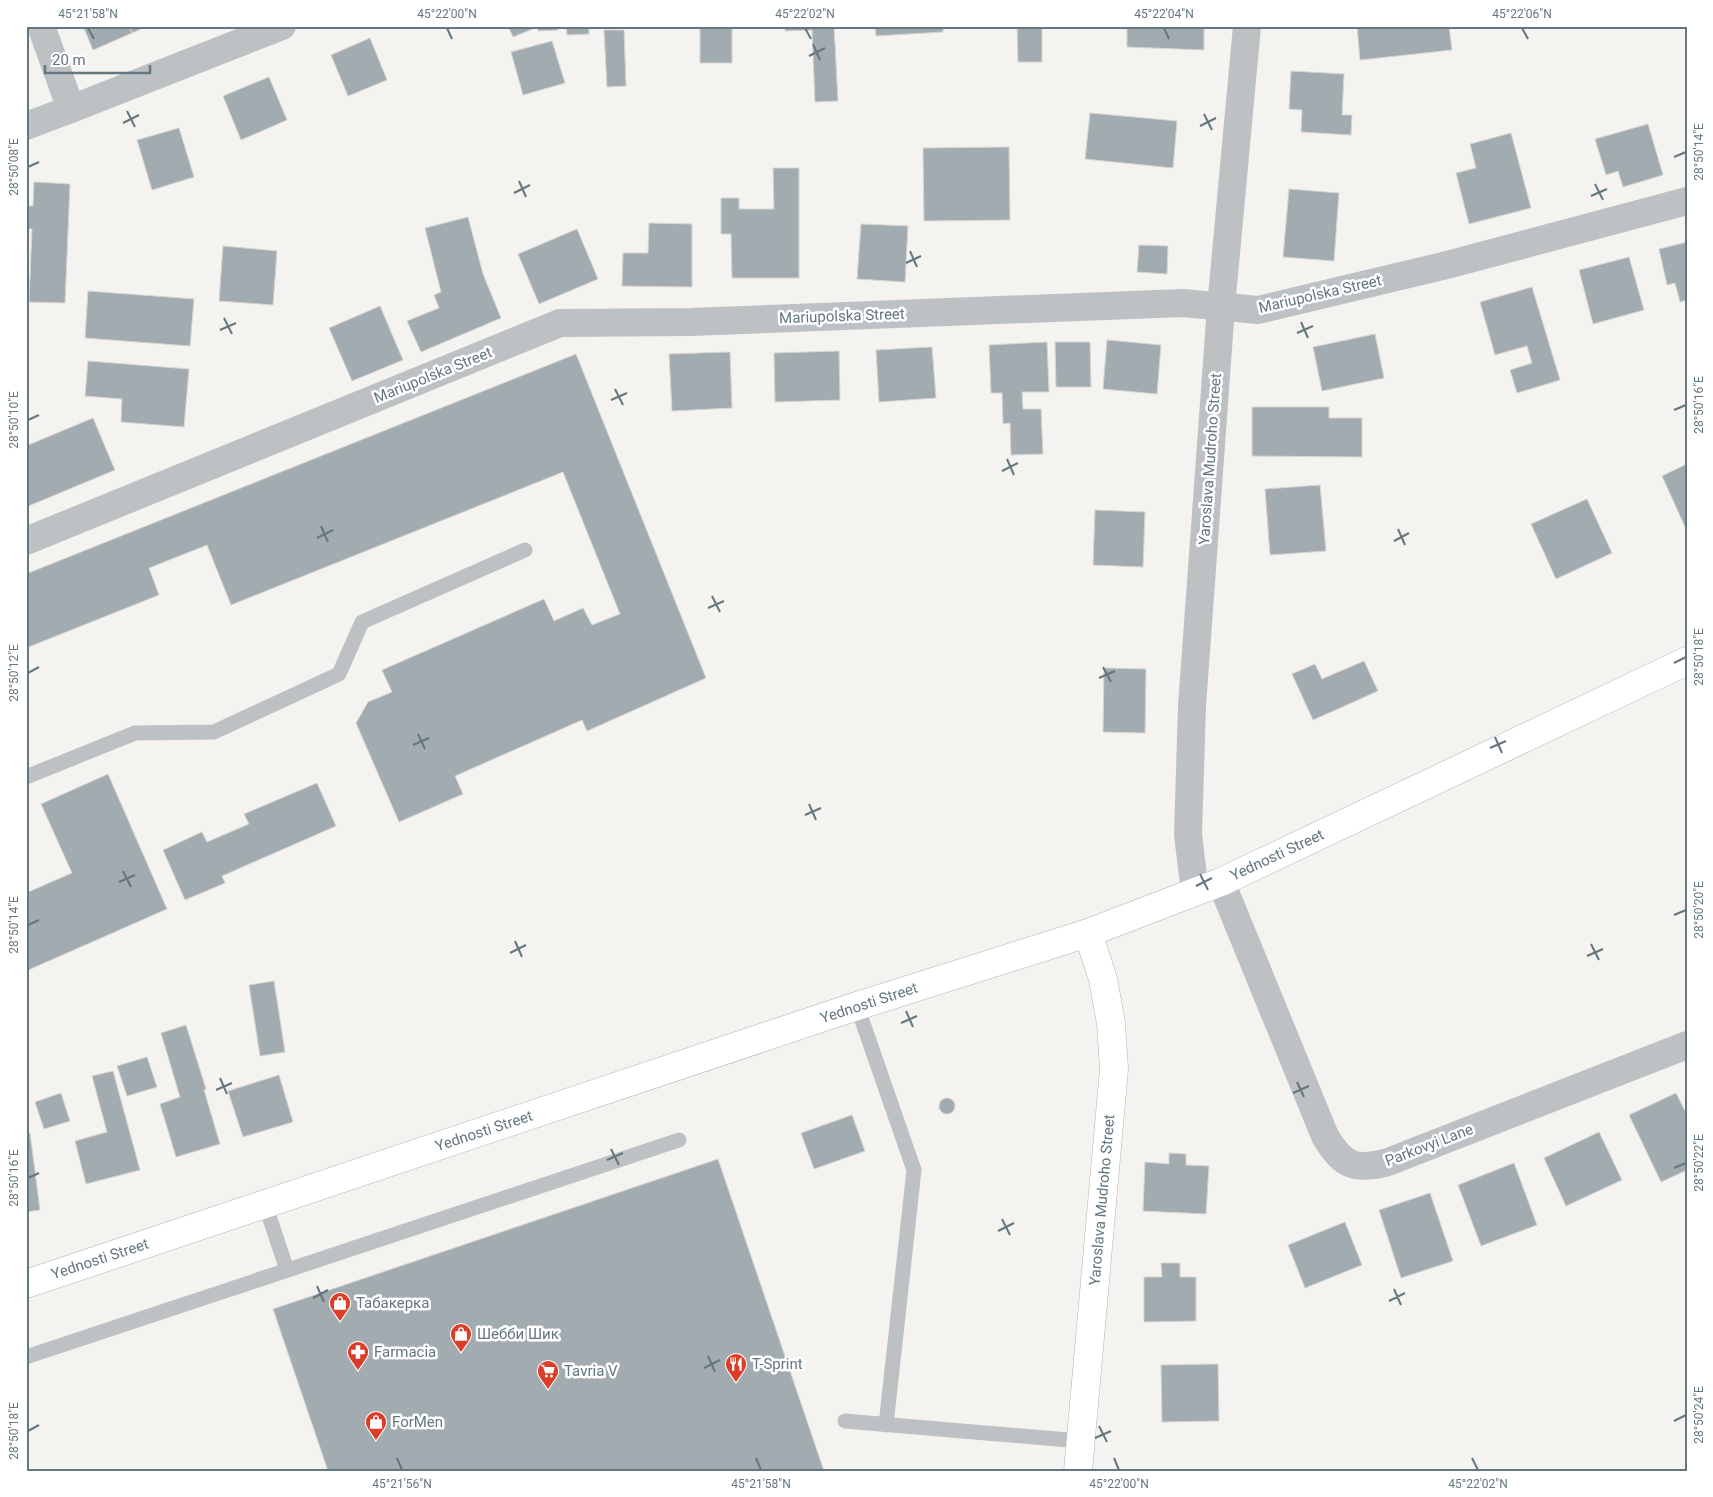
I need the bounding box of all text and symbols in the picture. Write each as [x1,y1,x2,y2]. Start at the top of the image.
text: 45°21'58"N [58,7,118,21]
text: 45°22'00"N [417,7,477,21]
text: 45°22'02"N [775,7,835,21]
text: 45°22'04"N [1134,7,1194,21]
text: 45°22'06"N [1492,7,1552,21]
scale bar [45,42,150,74]
text: 20 m [52,51,86,69]
text: 28°50'14"E [1692,123,1706,181]
text: 28°50'08"E [7,138,21,196]
street label: Mariupolska Street [1257,271,1383,317]
street label: Mariupolska Street [779,305,905,327]
street label: Mariupolska Street [371,343,495,407]
street label: Yaroslava Mudroho Street [1195,372,1225,545]
text: 28°50'16"E [1692,376,1706,434]
text: 28°50'10"E [7,391,21,449]
text: 28°50'18"E [1692,628,1706,686]
text: 28°50'12"E [7,644,21,702]
street label: Yednosti Street [1227,825,1327,885]
text: 28°50'20"E [1692,881,1706,939]
text: 28°50'14"E [7,896,21,954]
street label: Yednosti Street [818,979,920,1027]
street label: Yednosti Street [433,1107,535,1155]
street label: Yaroslava Mudroho Street [1086,1113,1118,1286]
street label: Parkovyi Lane [1382,1120,1476,1170]
text: 28°50'22"E [1692,1134,1706,1192]
text: 28°50'16"E [7,1149,21,1207]
street label: Yednosti Street [49,1235,151,1283]
shop icon: Табакерка [328,1291,352,1322]
place label: Табакерка [356,1294,429,1312]
shop icon: Шебби Шик [449,1322,473,1353]
place label: Шебби Шик [477,1325,559,1343]
pharmacy icon: Farmacia [346,1340,370,1371]
place label: Farmacia [374,1343,436,1361]
restaurant icon: T-Sprint [724,1352,748,1383]
place label: T-Sprint [752,1355,803,1373]
supermarket icon: Tavria V [536,1359,560,1390]
place label: Tavria V [564,1362,618,1380]
text: 28°50'24"E [1692,1386,1706,1444]
text: 28°50'18"E [7,1402,21,1460]
shop icon: ForMen [364,1410,388,1441]
place label: ForMen [392,1413,443,1431]
text: 45°21'56"N [372,1477,432,1491]
text: 45°21'58"N [731,1477,791,1491]
text: 45°22'00"N [1089,1477,1149,1491]
text: 45°22'02"N [1448,1477,1508,1491]

